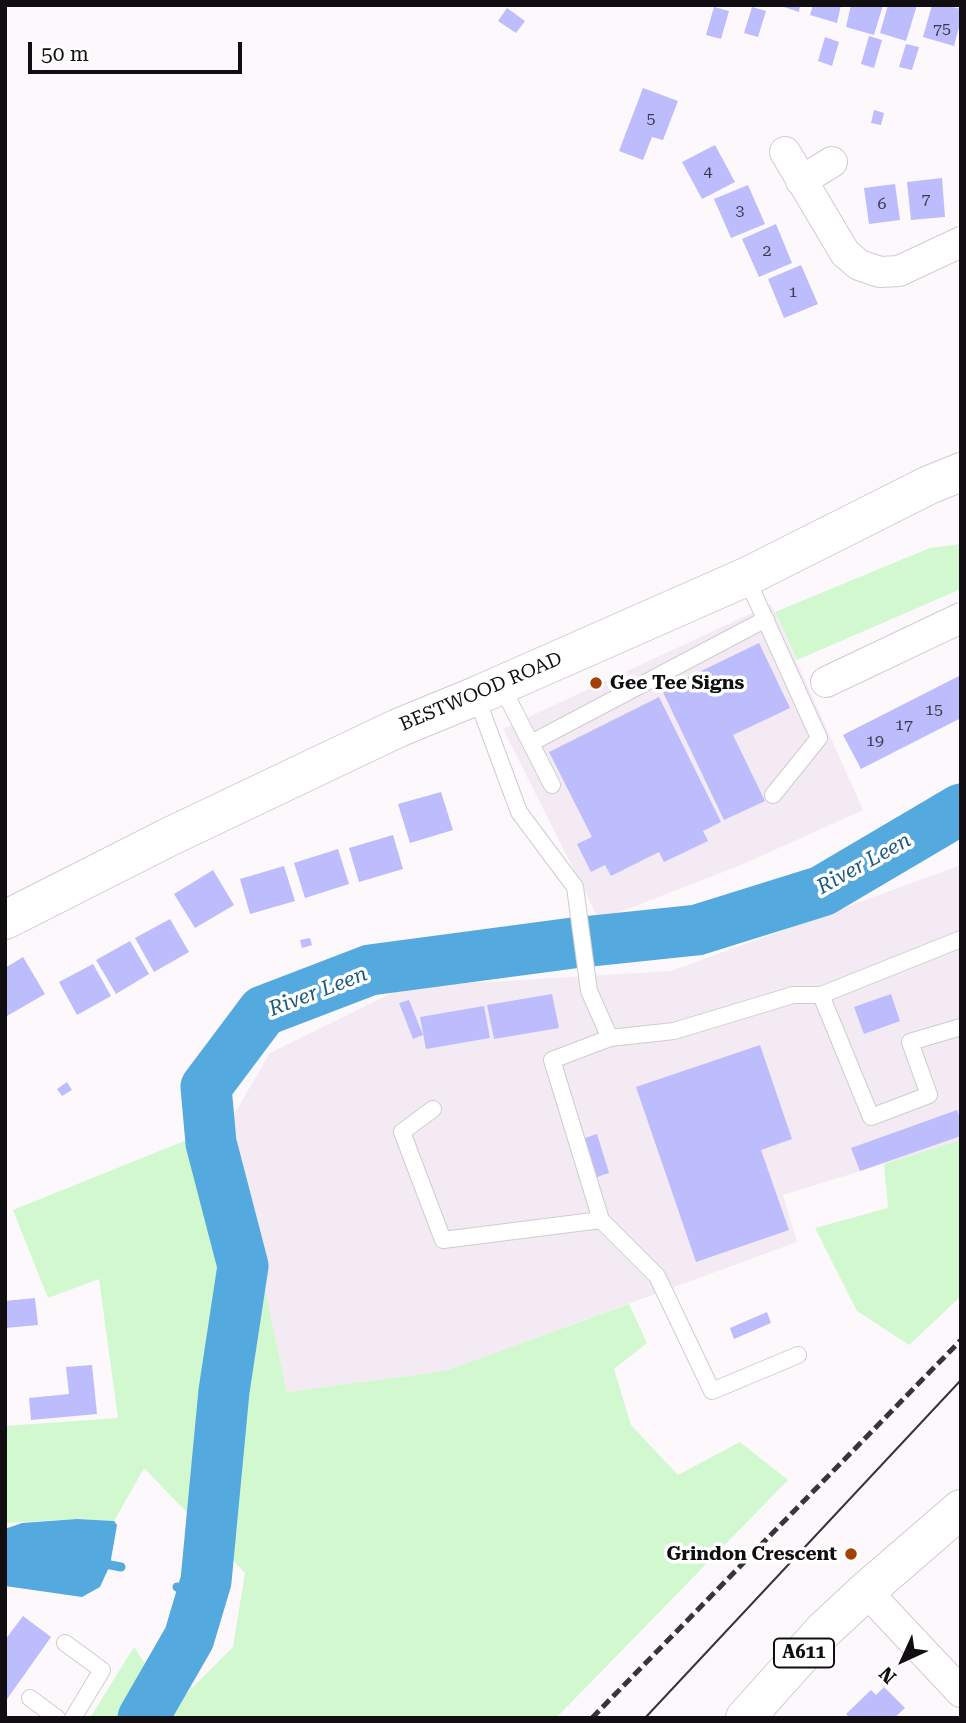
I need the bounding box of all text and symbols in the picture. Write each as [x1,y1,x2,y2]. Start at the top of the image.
house number: 75 [933,19,951,39]
scale bar [32,28,245,72]
text: 50 m [41,42,89,66]
house number: 5 [647,109,655,129]
house number: 4 [704,162,712,182]
house number: 7 [922,189,930,209]
house number: 6 [878,194,886,214]
house number: 3 [736,201,744,221]
house number: 2 [763,241,771,261]
house number: 1 [789,282,797,302]
street label: BESTWOOD ROAD [396,648,566,736]
place label: Gee Tee Signs [610,672,744,694]
marker: Gee Tee Signs [588,675,604,691]
house number: 15 [925,700,943,720]
house number: 17 [895,715,913,735]
house number: 19 [866,731,884,751]
water label: River Leen [813,828,915,900]
water label: River Leen [265,962,371,1022]
place label: Grindon Crescent [667,1543,837,1565]
marker: Grindon Crescent [843,1546,859,1562]
north arrow [868,1625,938,1695]
road number: A611 [774,1638,834,1668]
text: N [874,1662,901,1689]

